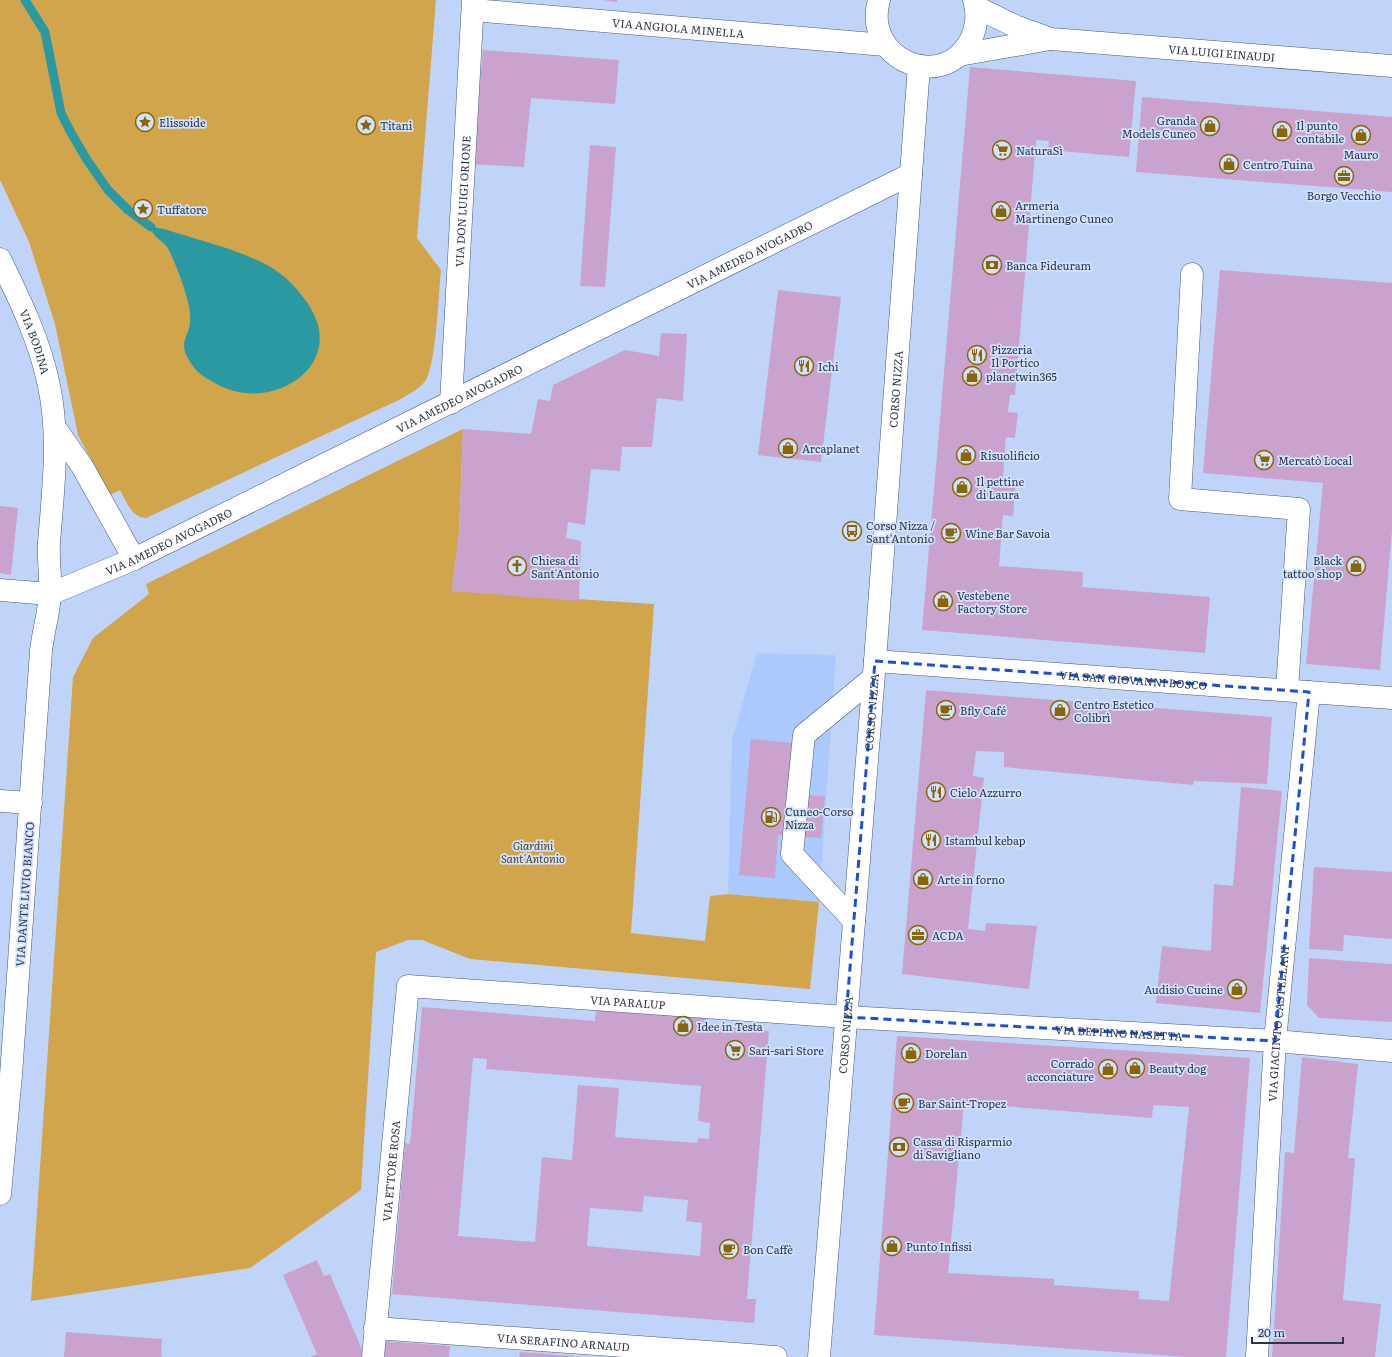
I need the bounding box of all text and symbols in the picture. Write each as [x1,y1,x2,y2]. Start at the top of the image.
street label: VIA ANGIOLA MINELLA [612,14,745,41]
street label: VIA LUIGI EINAUDI [1168,40,1276,65]
place icon: Elissoide [134,111,156,133]
place label: Granda Models Cuneo [1122,112,1196,141]
place label: Elissoide [159,114,206,130]
place icon: Titani [355,114,377,136]
shop icon: Granda Models Cuneo [1199,115,1221,137]
place label: Titani [380,117,413,133]
place label: Il punto contabile [1296,117,1345,146]
shop icon: Il punto contabile [1271,120,1293,142]
shop icon: Mauro [1350,124,1372,146]
street label: VIA DON LUIGI ORIONE [450,135,474,267]
supermarket icon: NaturaSì [991,139,1013,161]
place label: NaturaSì [1016,142,1063,158]
place label: Mauro [1344,146,1378,162]
shop icon: Centro Tuina [1218,153,1240,175]
place label: Centro Tuina [1243,156,1313,172]
office icon: Borgo Vecchio [1333,165,1355,187]
place label: Borgo Vecchio [1307,187,1381,203]
place label: Armeria Martinengo Cuneo [1015,197,1113,226]
place icon: Tuffatore [132,198,154,220]
shop icon: Armeria Martinengo Cuneo [990,200,1012,222]
place label: Tuffatore [157,201,207,217]
street label: VIA AMEDEO AVOGADRO [684,216,815,292]
bank icon: Banca Fideuram [981,254,1003,276]
place label: Banca Fideuram [1006,257,1092,273]
street label: VIA BODINA [16,306,54,376]
place label: Pizzeria Il Portico [991,341,1040,370]
restaurant icon: Pizzeria Il Portico [966,344,988,366]
street label: CORSO NIZZA [884,350,906,428]
restaurant icon: Ichi [793,355,815,377]
place label: Ichi [818,358,839,374]
street label: VIA AMEDEO AVOGADRO [393,360,525,436]
shop icon: planetwin365 [961,365,983,387]
place label: planetwin365 [986,368,1057,384]
shop icon: Arcaplanet [777,437,799,459]
place label: Arcaplanet [802,440,860,456]
shop icon: Risuolificio [955,444,977,466]
place label: Risuolificio [980,447,1040,463]
supermarket icon: Mercatò Local [1253,449,1275,471]
place label: Mercatò Local [1278,452,1352,468]
place label: Il pettine di Laura [976,473,1024,502]
shop icon: Il pettine di Laura [951,476,973,498]
street label: VIA AMEDEO AVOGADRO [103,504,235,578]
place label: Corso Nizza / Sant'Antonio [866,517,935,546]
bus stop icon: Corso Nizza / Sant'Antonio [841,520,863,542]
cafe icon: Wine Bar Savoia [940,522,962,544]
place label: Wine Bar Savoia [965,525,1050,541]
place label: Chiesa di Sant'Antonio [531,552,599,581]
place label: Black tattoo shop [1283,552,1342,581]
church icon: Chiesa di Sant'Antonio [506,555,528,577]
shop icon: Black tattoo shop [1345,555,1367,577]
place label: Vestebene Factory Store [957,587,1027,616]
shop icon: Vestebene Factory Store [932,590,954,612]
street label: VIA SAN GIOVANNI BOSCO [1059,666,1208,693]
street label: CORSO NIZZA [860,673,882,751]
place label: Centro Estetico Colibrì [1074,696,1154,725]
cafe icon: Bfly Café [935,699,957,721]
shop icon: Centro Estetico Colibrì [1049,699,1071,721]
place label: Bfly Café [960,702,1006,718]
restaurant icon: Cielo Azzurro [925,781,947,803]
place label: Cielo Azzurro [950,784,1022,800]
place label: Cuneo-Corso Nizza [785,803,853,832]
fuel station icon: Cuneo-Corso Nizza [760,806,782,828]
street label: VIA DANTE LIVIO BIANCO [11,821,37,967]
restaurant icon: Istambul kebap [920,829,942,851]
place label: Istambul kebap [945,832,1026,848]
park label: Giardini Sant'Antonio [501,837,565,866]
shop icon: Arte in forno [912,868,934,890]
place label: Arte in forno [937,871,1005,887]
office icon: ACDA [907,924,929,946]
place label: ACDA [932,927,964,943]
street label: VIA GIACINTO CASTELLANI [1264,945,1292,1102]
shop icon: Audisio Cucine [1226,978,1248,1000]
place label: Audisio Cucine [1144,981,1223,997]
street label: VIA PARALUP [590,991,666,1012]
street label: CORSO NIZZA [834,996,856,1074]
shop icon: Idee in Testa [672,1015,694,1037]
place label: Idee in Testa [697,1018,763,1034]
street label: VIA BEPPINO NASETTA [1055,1021,1183,1044]
supermarket icon: Sari-sari Store [724,1039,746,1061]
place label: Sari-sari Store [749,1042,824,1058]
shop icon: Dorelan [900,1042,922,1064]
place label: Dorelan [925,1045,967,1061]
place label: Corrado acconciature [1027,1055,1094,1084]
shop icon: Beauty dog [1124,1057,1146,1079]
shop icon: Corrado acconciature [1097,1058,1119,1080]
place label: Beauty dog [1149,1060,1207,1076]
cafe icon: Bar Saint-Tropez [893,1092,915,1114]
place label: Bar Saint-Tropez [918,1095,1007,1111]
street label: VIA ETTORE ROSA [378,1119,403,1222]
place label: Cassa di Risparmio di Savigliano [913,1133,1012,1162]
bank icon: Cassa di Risparmio di Savigliano [888,1136,910,1158]
shop icon: Punto Infissi [881,1235,903,1257]
cafe icon: Bon Caffè [718,1238,740,1260]
place label: Punto Infissi [906,1238,972,1254]
place label: Bon Caffè [743,1241,793,1257]
scale bar [1252,1319,1343,1345]
text: 20 m [1258,1323,1285,1341]
street label: VIA SERAFINO ARNAUD [497,1329,630,1354]

